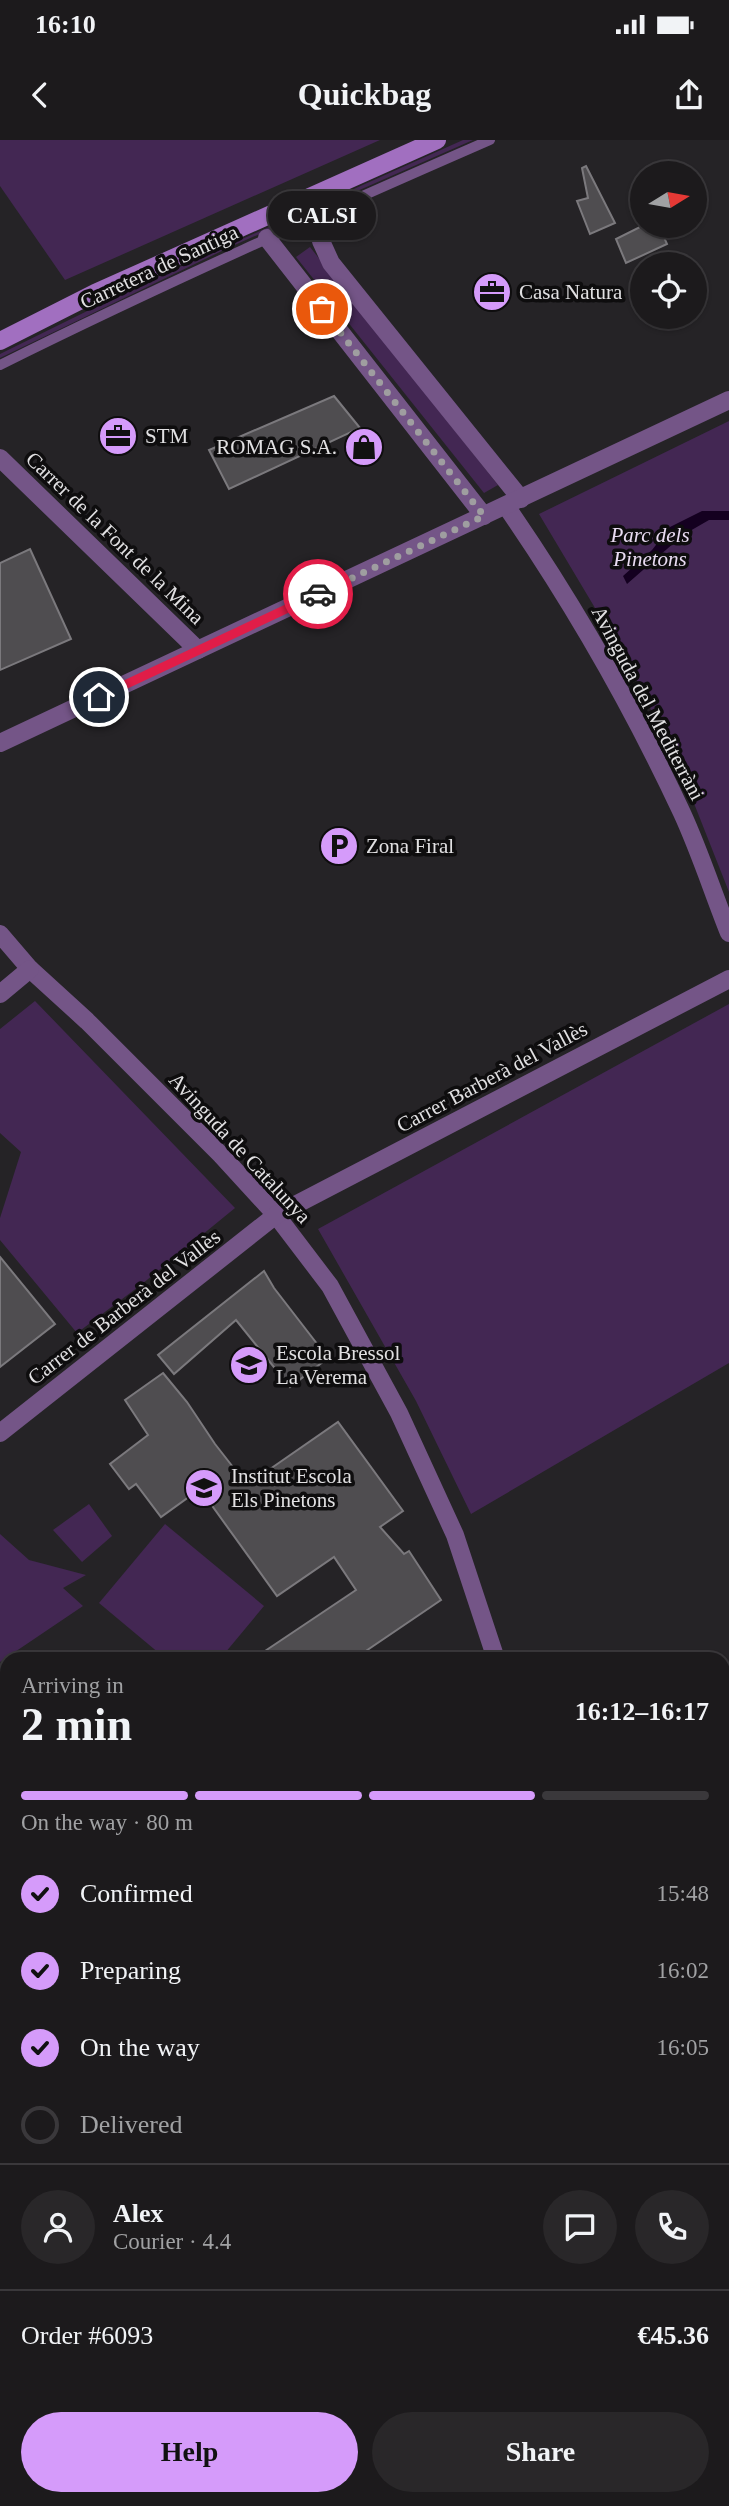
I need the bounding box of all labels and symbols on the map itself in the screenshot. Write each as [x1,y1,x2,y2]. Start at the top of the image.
north arrow [630,161,707,238]
callout: CALSI [268,190,376,239]
street label: Carretera de Santiga [76,220,242,314]
office icon: Casa Natura [471,271,513,313]
pin [292,279,352,339]
place label: Casa Natura [519,280,623,304]
office icon: STM [97,415,139,457]
place label: STM [145,424,189,448]
shop icon: ROMAG S.A. [343,426,385,468]
place label: ROMAG S.A. [216,435,337,459]
street label: Carrer de la Font de la Mina [21,447,209,630]
park label: Parc dels Pinetons [609,523,690,571]
courier [283,559,353,629]
street label: Avinguda del Mediterràni [587,602,710,804]
pin [69,667,129,727]
parking icon: Zona Firal [318,825,360,867]
place label: Zona Firal [366,834,454,858]
street label: Carrer Barberà del Vallès [393,1017,591,1137]
street label: Avinguda de Catalunya [164,1068,316,1229]
street label: Carrer de Barberà del Vallès [23,1224,225,1390]
place label: Escola Bressol La Verema [276,1341,400,1389]
school or university icon: Escola Bressol La Verema [228,1344,270,1386]
place label: Institut Escola Els Pinetons [231,1464,352,1512]
school or university icon: Institut Escola Els Pinetons [183,1467,225,1509]

